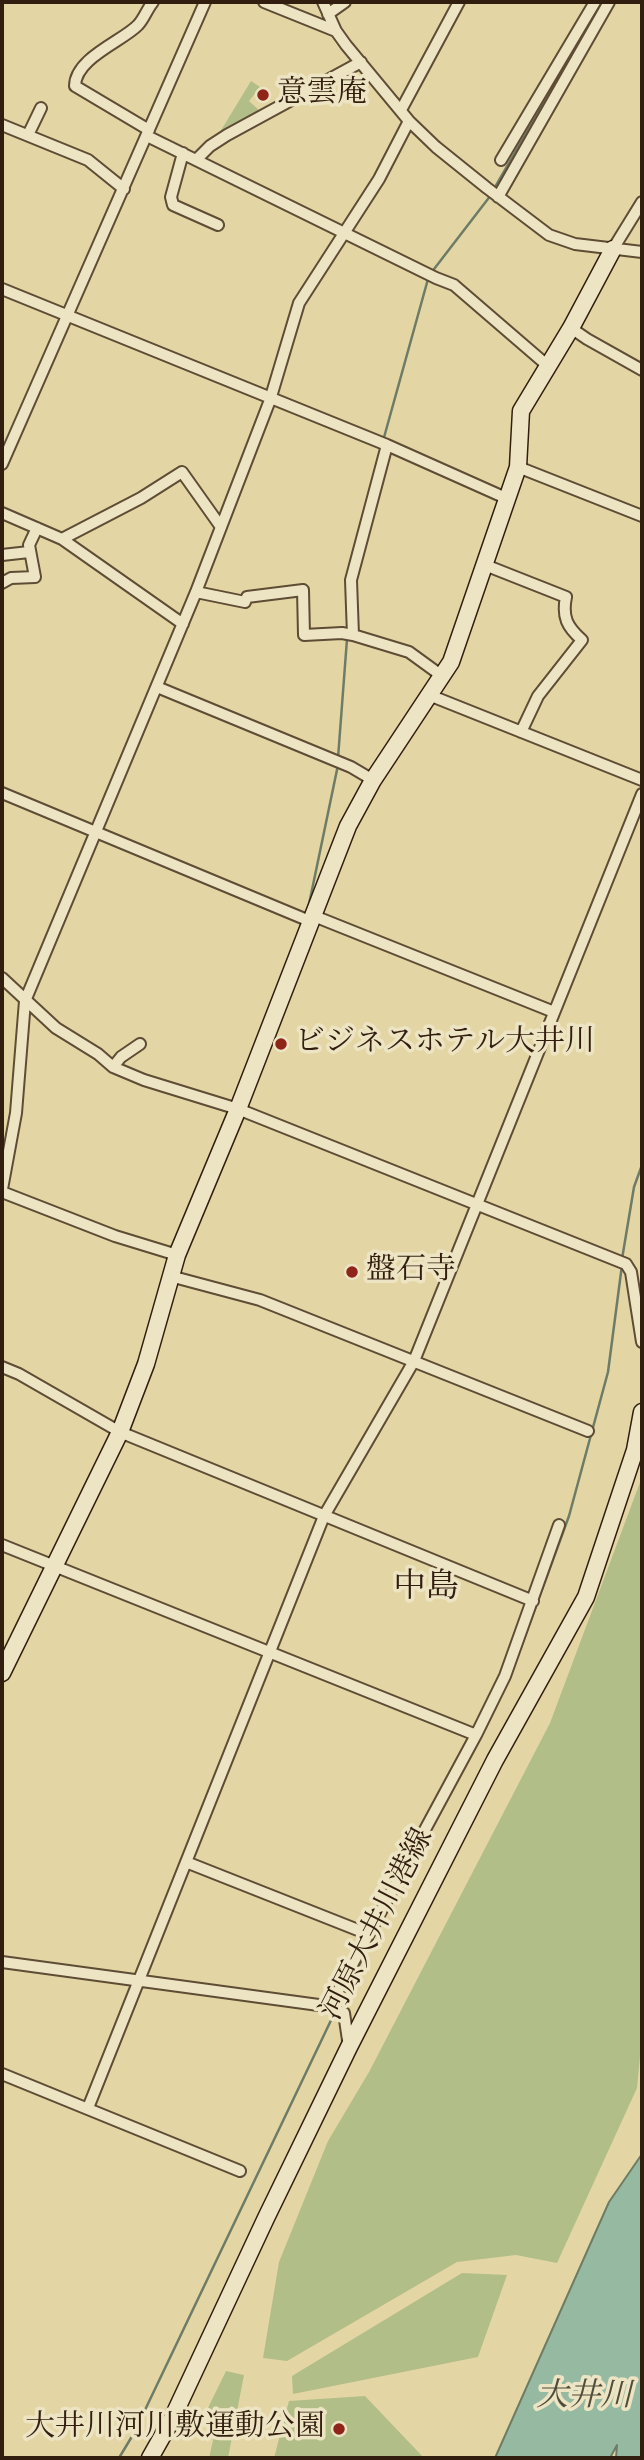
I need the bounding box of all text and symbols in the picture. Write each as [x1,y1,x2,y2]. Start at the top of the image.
place label: 意雲庵 [277,77,367,113]
marker: 意雲庵 [255,87,271,103]
place label: ビジネスホテル大井川 [295,1026,595,1062]
marker: ビジネスホテル大井川 [273,1036,289,1052]
place label: 盤石寺 [366,1254,456,1290]
marker: 盤石寺 [344,1264,360,1280]
district label: 中島 [393,1569,459,1609]
street label: 河原大井川港線 [315,1823,443,2027]
water label: 大井川 [536,2379,632,2417]
place label: 大井川河川敷運動公園 [25,2411,325,2447]
marker: 大井川河川敷運動公園 [331,2421,347,2437]

